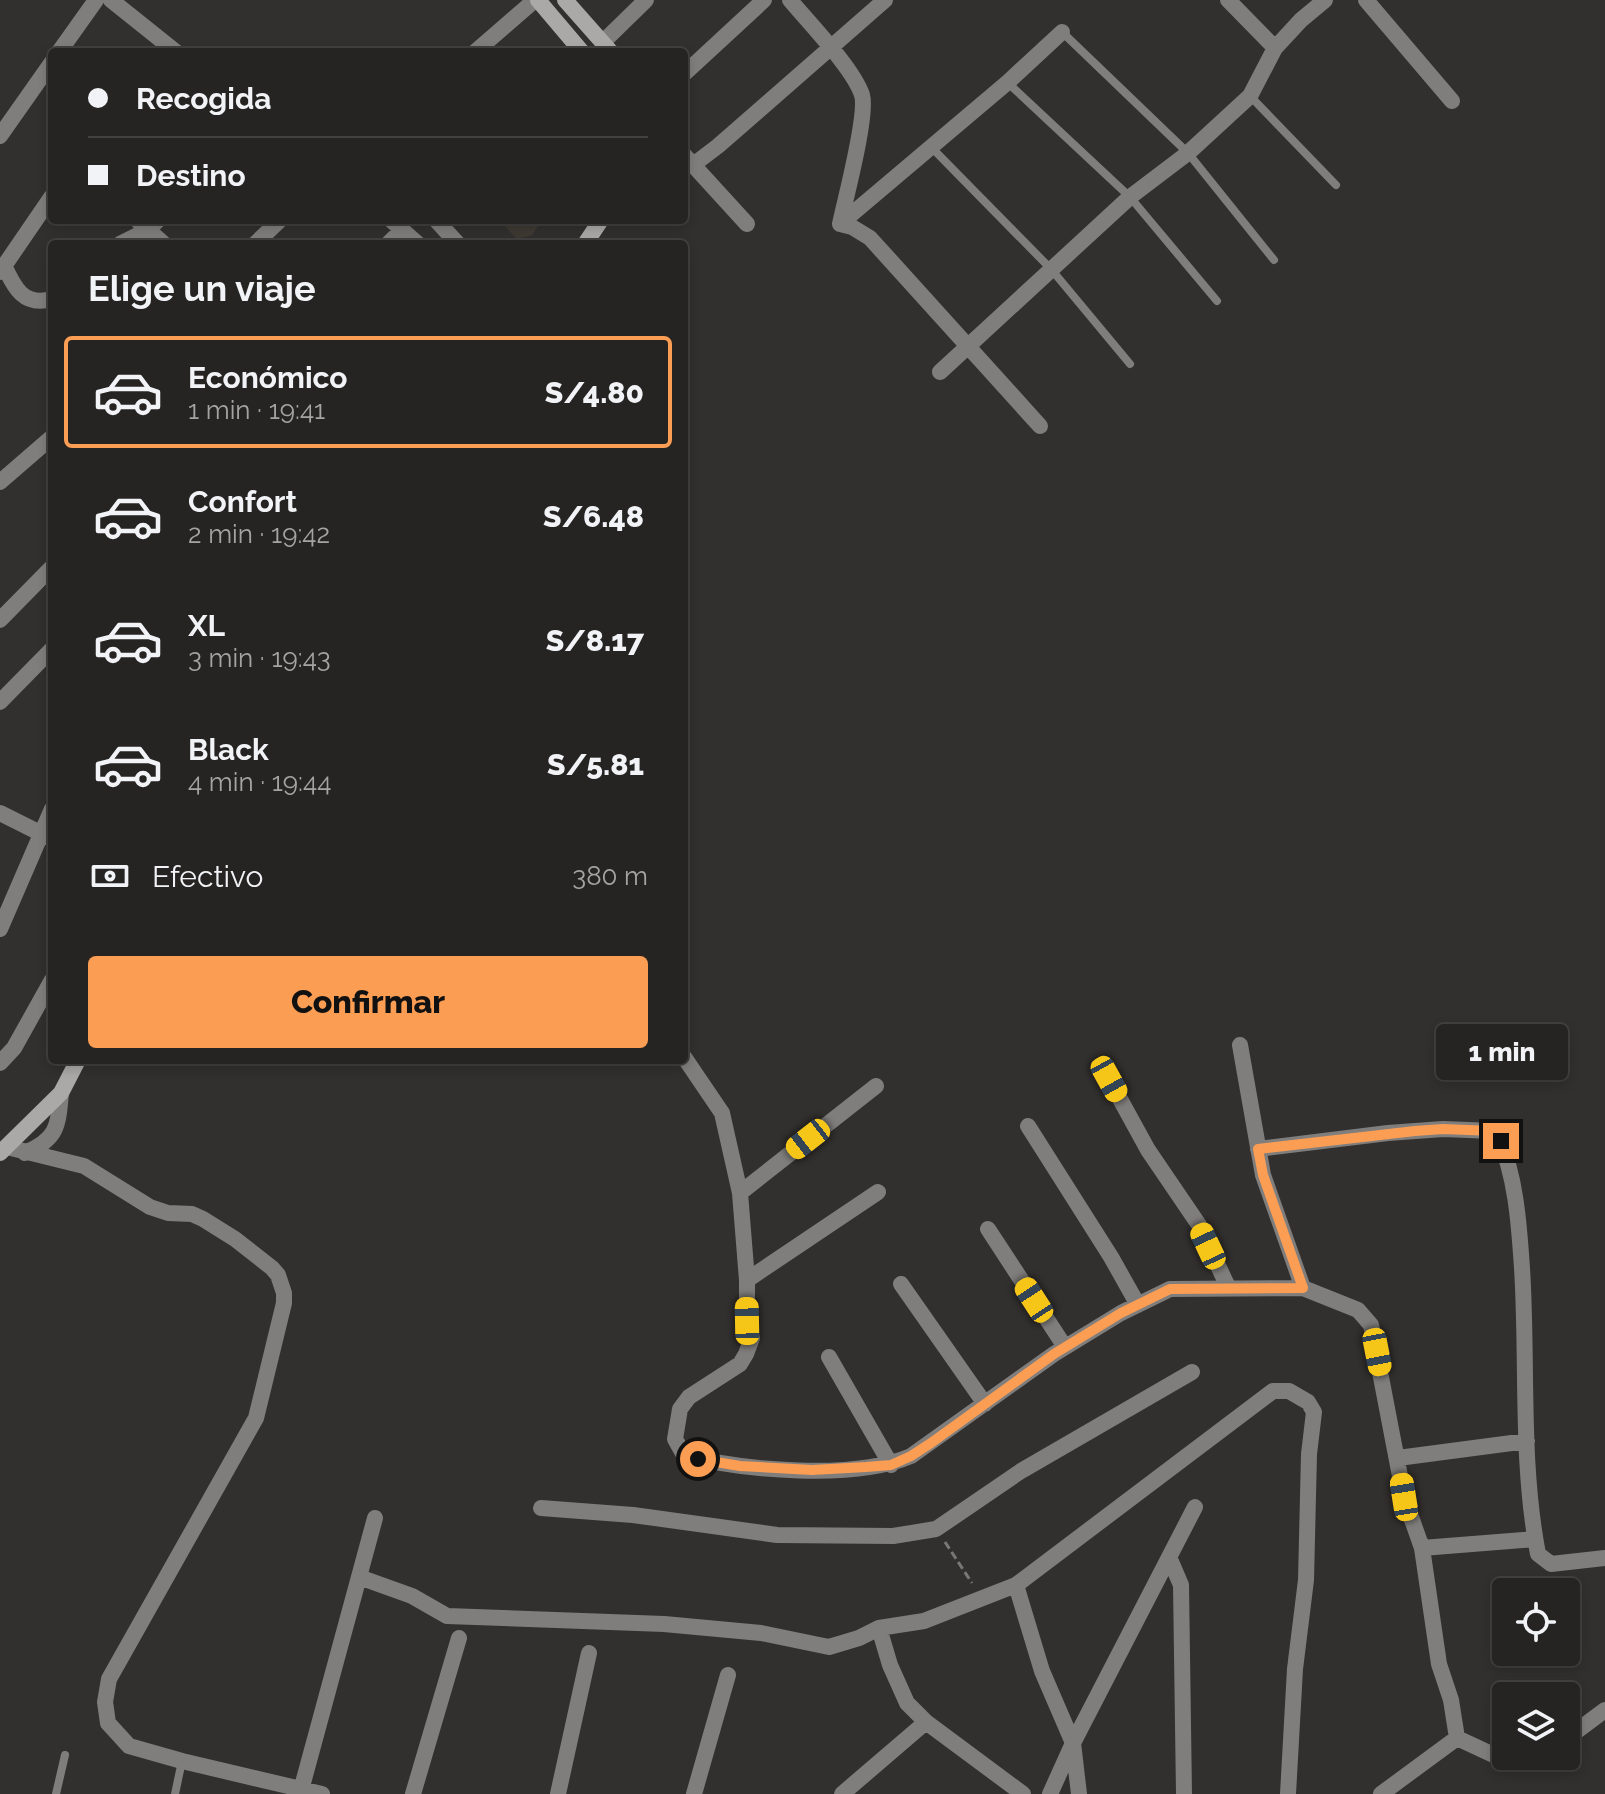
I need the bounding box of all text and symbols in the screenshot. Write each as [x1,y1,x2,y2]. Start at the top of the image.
text: Recogida [136,81,272,116]
text: Destino [136,158,246,193]
text: Elige un viaje [88,267,316,309]
icon: car [92,356,164,428]
text: Económico [188,360,348,395]
text: S/4.80 [545,375,644,410]
text: 1 min · 19:41 [188,395,325,425]
icon: car [92,480,164,552]
text: Confort [188,484,297,519]
text: S/6.48 [543,499,644,534]
text: 2 min · 19:42 [188,519,330,549]
icon: car [92,604,164,676]
text: XL [188,608,225,643]
text: S/8.17 [546,623,644,658]
text: 3 min · 19:43 [188,643,331,673]
icon: car [92,728,164,800]
text: Black [188,732,269,767]
text: S/5.81 [547,747,644,782]
text: 4 min · 19:44 [188,767,331,797]
icon: cash [88,854,132,898]
text: Efectivo [152,859,263,894]
text: 380 m [572,861,648,891]
button: Confirmar [88,956,648,1048]
callout: 1 min [1435,1025,1567,1081]
text: 1 min [1469,1037,1535,1067]
car [1087,1052,1131,1106]
car [782,1115,834,1163]
route end [1483,1123,1519,1159]
car [1187,1219,1229,1273]
car [1011,1273,1057,1327]
car [735,1297,759,1345]
car [1361,1326,1393,1378]
route start [680,1441,716,1477]
car [1388,1471,1420,1523]
map controls [1492,1578,1580,1770]
button: locate [1492,1578,1580,1666]
button: layers [1492,1682,1580,1770]

